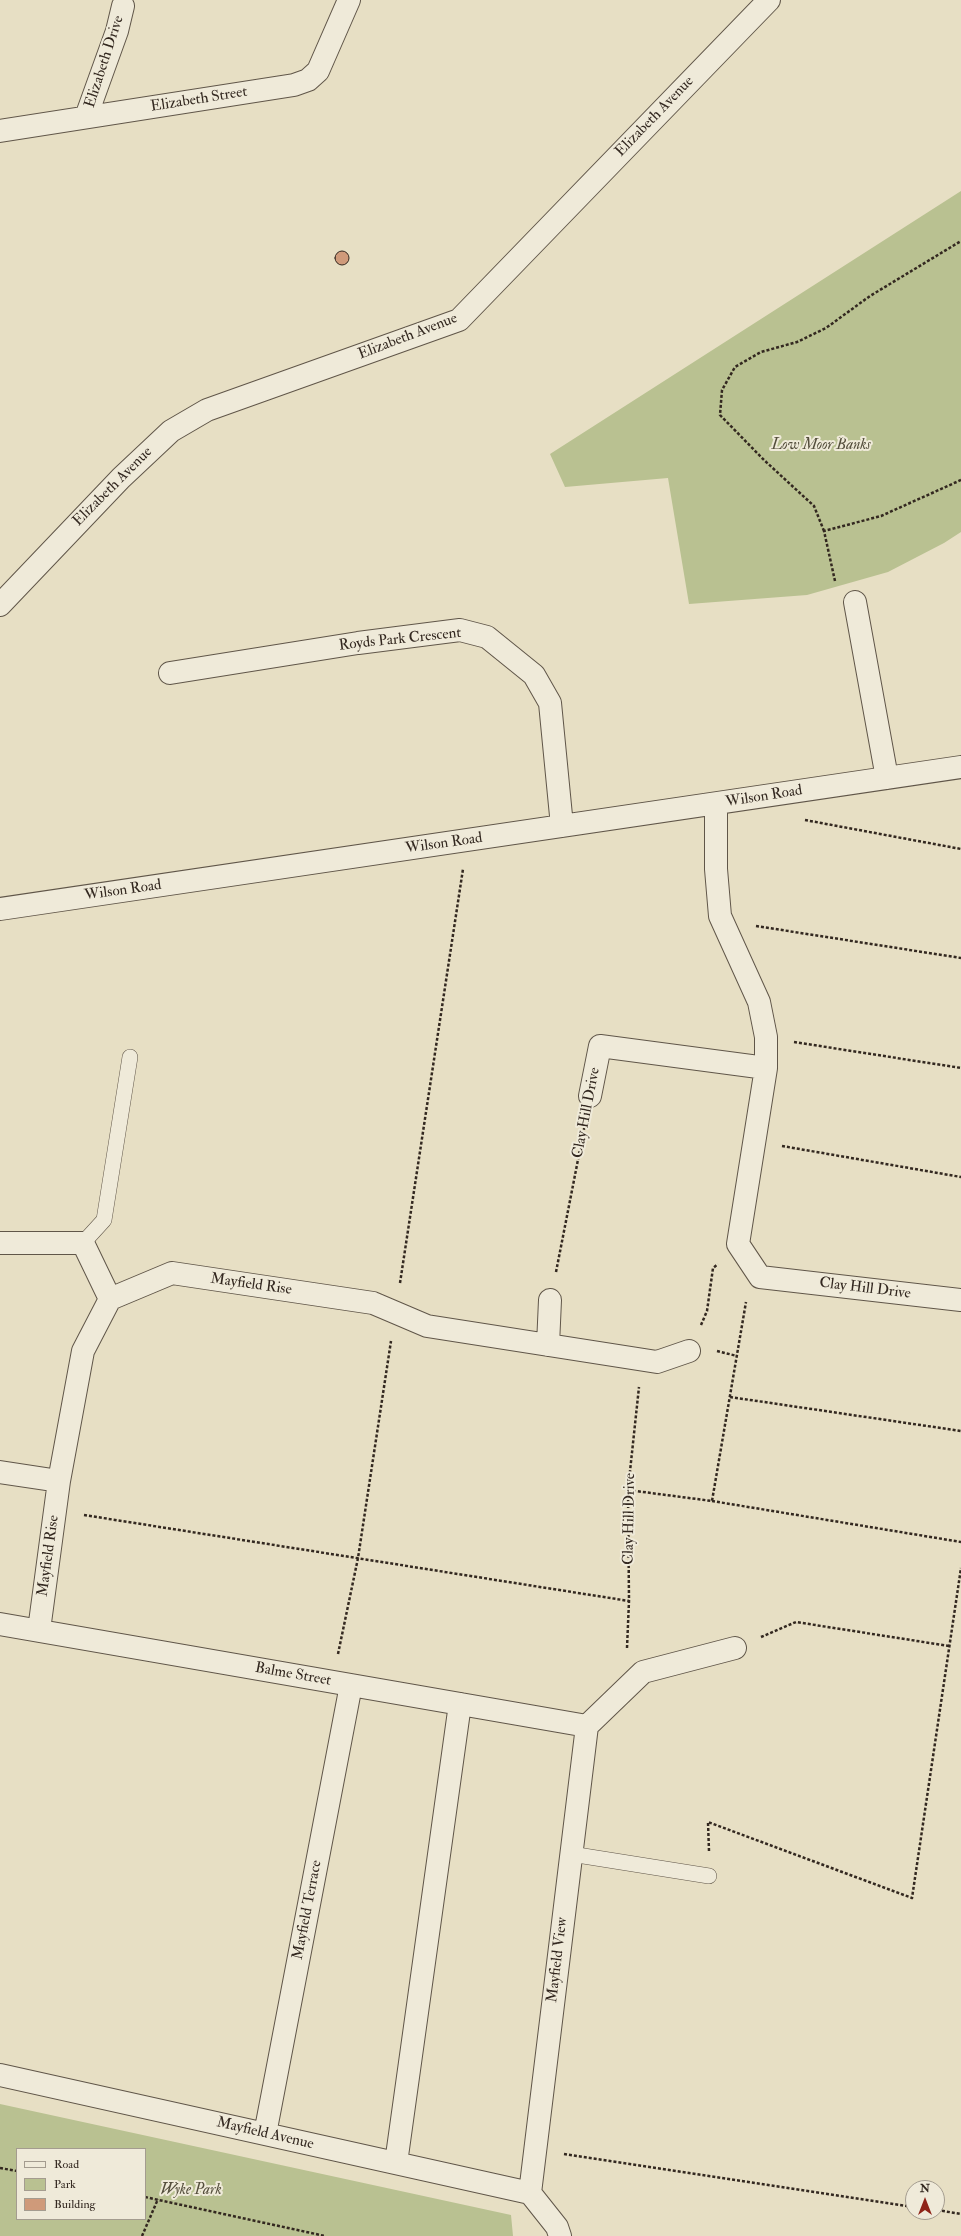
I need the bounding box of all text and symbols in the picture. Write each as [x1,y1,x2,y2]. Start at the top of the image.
street label: Elizabeth Drive [82,14,128,110]
street label: Elizabeth Avenue [612,73,698,161]
street label: Elizabeth Street [149,83,249,117]
street label: Elizabeth Avenue [356,310,460,364]
park label: Low Moor Banks [771,437,871,455]
street label: Elizabeth Avenue [70,444,156,530]
street label: Royds Park Crescent [338,625,462,655]
street label: Wilson Road [724,782,804,812]
street label: Wilson Road [404,830,484,858]
street label: Wilson Road [83,877,163,905]
street label: Clay Hill Drive [569,1066,605,1160]
street label: Mayfield Rise [209,1270,293,1300]
street label: Clay Hill Drive [818,1274,912,1304]
street label: Clay Hill Drive [620,1473,640,1565]
street label: Mayfield Rise [34,1514,64,1598]
street label: Balme Street [254,1659,332,1691]
street label: Mayfield Terrace [290,1859,326,1961]
street label: Mayfield View [544,1916,572,2004]
street label: Mayfield Avenue [215,2114,315,2154]
legend [16,2148,146,2220]
text: Road [54,2157,79,2172]
text: Park [54,2177,76,2192]
north arrow [905,2180,945,2220]
park label: Wyke Park [160,2182,222,2200]
text: N [920,2182,930,2195]
text: Building [54,2197,95,2212]

